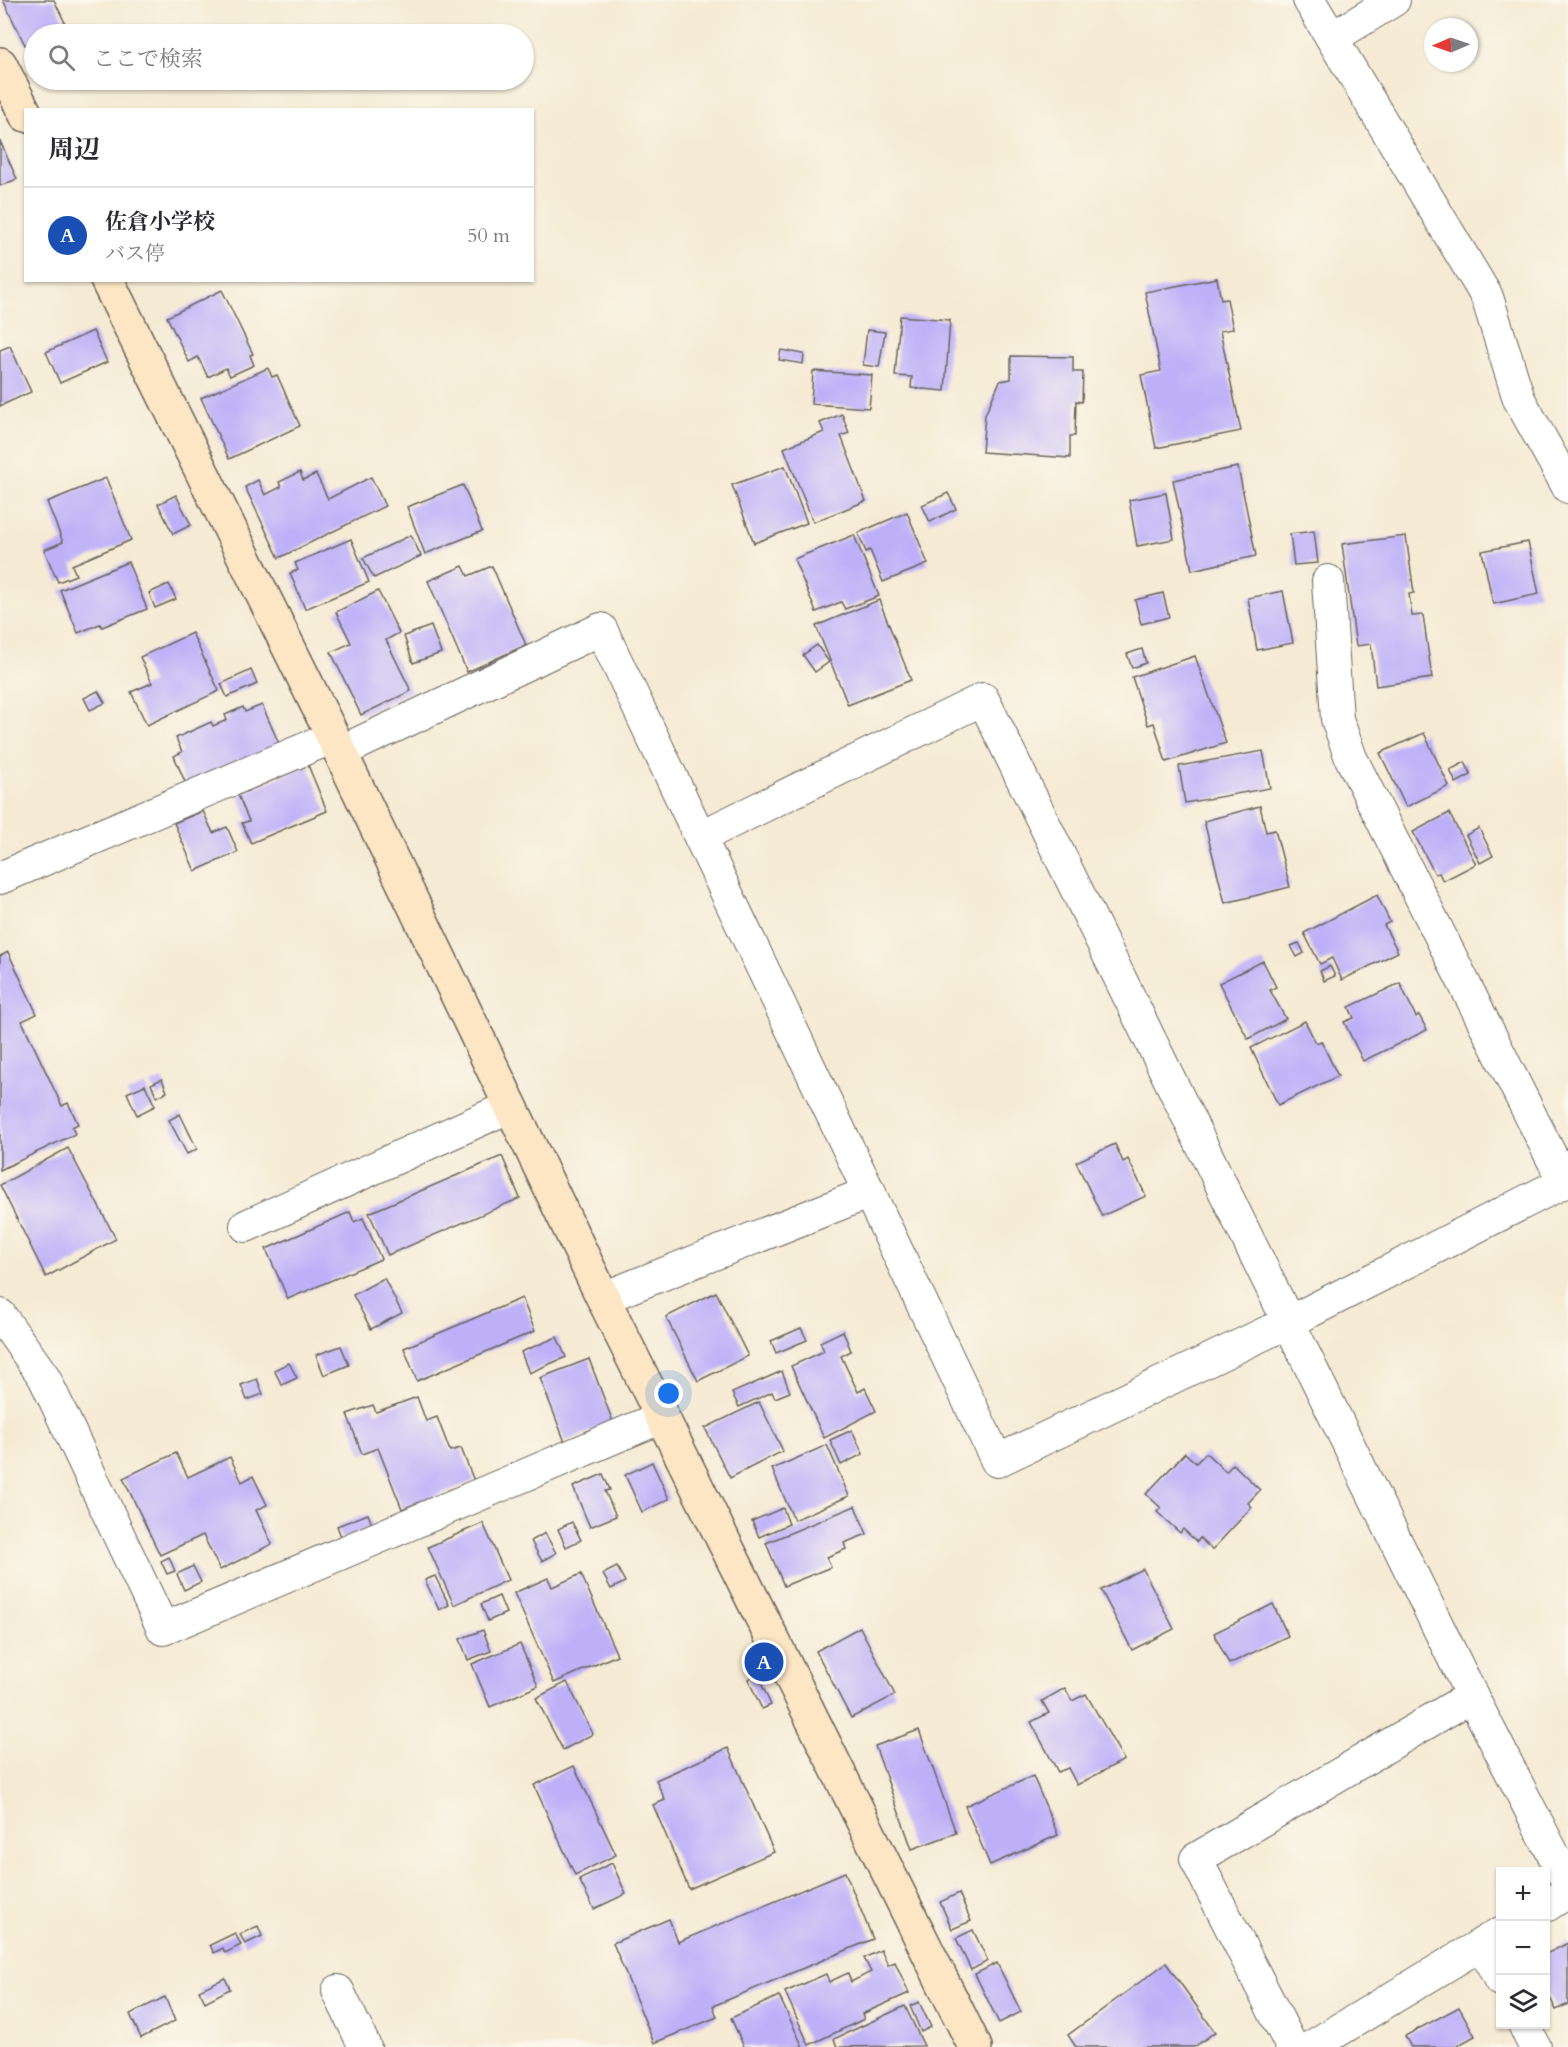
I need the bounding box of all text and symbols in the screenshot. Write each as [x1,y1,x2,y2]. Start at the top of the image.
north arrow [1424,18,1478,72]
search box [24,24,534,90]
icon: search [45,41,78,74]
text: ここで検索 [93,44,203,74]
text: 周辺 [48,132,100,167]
text: 佐倉小学校 [105,207,215,237]
text: A [60,222,75,249]
text: 50 m [467,222,510,249]
text: バス停 [105,240,165,267]
your location [654,1379,683,1408]
pin: A [744,1640,783,1684]
map controls [1496,1867,1550,2029]
button: + [1496,1867,1550,1921]
button: − [1496,1921,1550,1975]
button: layers [1496,1975,1550,2029]

